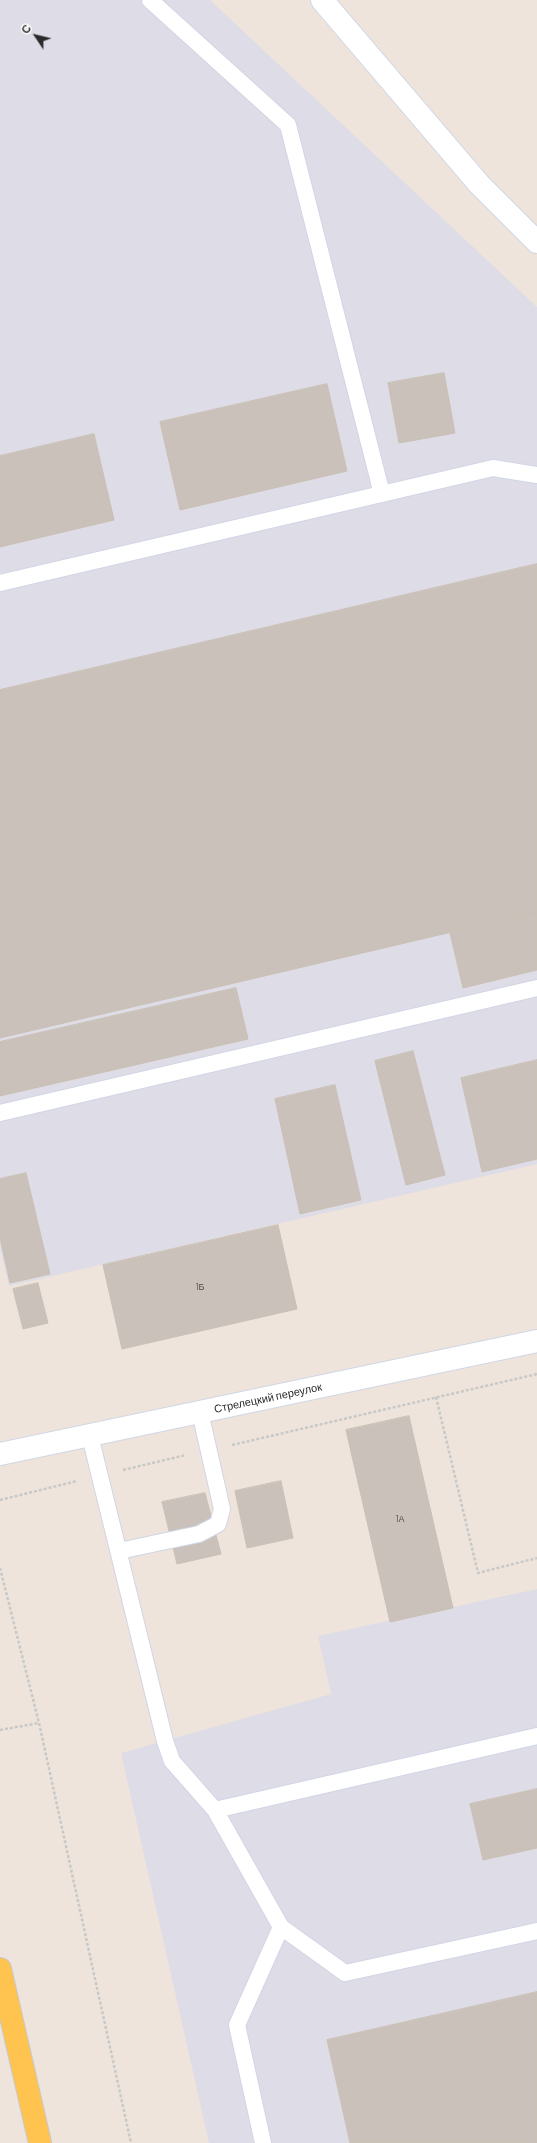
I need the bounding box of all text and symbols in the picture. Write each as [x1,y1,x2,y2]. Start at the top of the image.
north arrow [16,16,56,56]
text: С [18,22,33,36]
house number: 1Б [195,1282,205,1292]
street label: Стрелецкий переулок [213,1380,323,1416]
house number: 1А [395,1514,405,1524]

